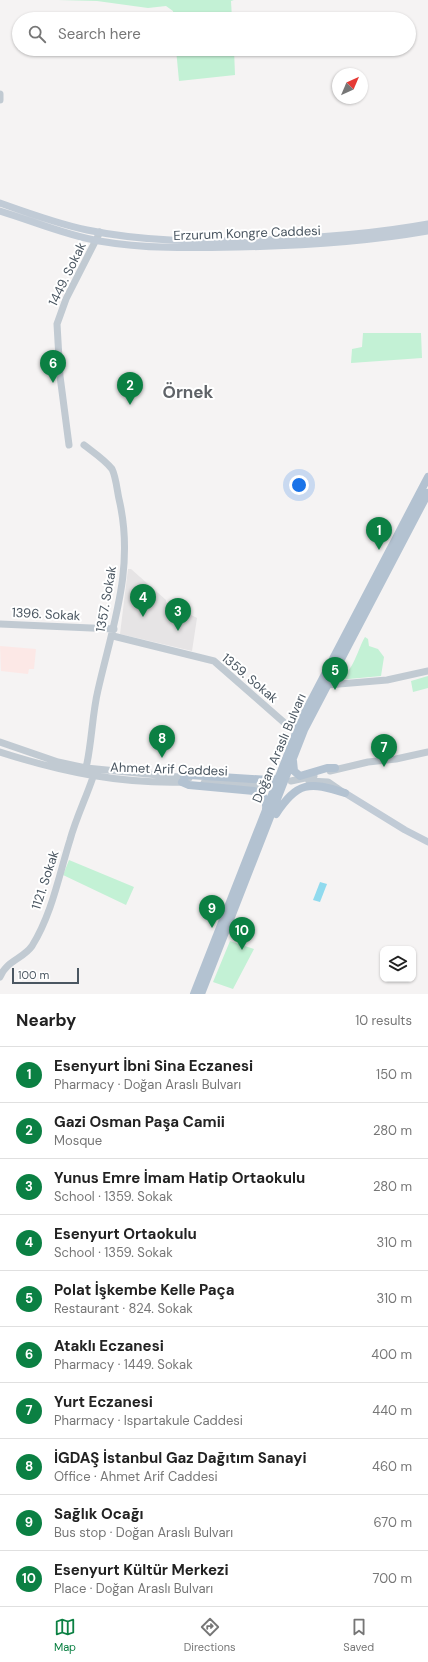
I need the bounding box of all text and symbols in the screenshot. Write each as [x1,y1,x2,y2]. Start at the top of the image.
search box [12,12,416,56]
icon: search [26,23,48,45]
text: Search here [58,24,141,44]
north arrow [332,68,368,104]
street label: Erzurum Kongre Caddesi [173,222,321,244]
street label: 1449. Sokak [44,239,90,309]
pin: 6 [40,350,66,383]
pin: 2 [117,372,143,405]
district label: Örnek [163,381,214,403]
your location [289,475,309,495]
pin: 1 [366,517,392,550]
street label: 1357. Sokak [92,564,120,633]
pin: 4 [130,584,156,617]
pin: 3 [165,598,191,631]
street label: 1396. Sokak [11,604,81,624]
street label: 1359. Sokak [218,649,282,707]
pin: 5 [322,657,348,690]
street label: Doğan Araslı Bulvarı [248,691,310,805]
pin: 8 [149,725,175,758]
pin: 7 [371,734,397,767]
street label: Ahmet Arif Caddesi [110,758,228,780]
street label: 1121. Sokak [27,848,63,912]
pin: 9 [199,895,225,928]
pin: 10 [229,917,255,950]
map controls [380,946,416,982]
button: layers [380,946,416,982]
scale bar [12,966,79,985]
text: 100 m [18,968,49,982]
text: Nearby [16,1009,76,1031]
text: 10 results [355,1012,412,1029]
text: Esenyurt İbni Sina Eczanesi [54,1056,253,1076]
text: 1 [27,1066,31,1083]
text: 150 m [376,1066,412,1083]
text: Pharmacy · Doğan Araslı Bulvarı [54,1076,241,1093]
text: Gazi Osman Paşa Camii [54,1112,225,1132]
text: 2 [25,1122,33,1139]
text: 280 m [373,1122,412,1139]
text: Mosque [54,1132,102,1149]
text: Yunus Emre İmam Hatip Ortaokulu [54,1168,305,1188]
text: 3 [25,1178,33,1195]
text: 280 m [373,1178,412,1195]
text: School · 1359. Sokak [54,1188,173,1205]
text: Esenyurt Ortaokulu [54,1224,197,1244]
text: 4 [25,1234,33,1251]
text: 310 m [377,1234,412,1251]
text: School · 1359. Sokak [54,1244,173,1261]
text: Polat İşkembe Kelle Paça [54,1280,235,1300]
text: 5 [25,1290,33,1307]
text: 310 m [377,1290,412,1307]
text: Restaurant · 824. Sokak [54,1300,193,1317]
text: Ataklı Eczanesi [54,1336,164,1356]
text: 6 [25,1346,33,1363]
text: 400 m [371,1346,412,1363]
text: Pharmacy · 1449. Sokak [54,1356,193,1373]
text: Yurt Eczanesi [54,1392,153,1412]
text: 7 [26,1402,32,1419]
text: 440 m [372,1402,412,1419]
text: Pharmacy · Ispartakule Caddesi [54,1412,243,1429]
text: İGDAŞ İstanbul Gaz Dağıtım Sanayi [54,1448,307,1468]
text: 8 [25,1458,33,1475]
text: 460 m [372,1458,412,1475]
text: Office · Ahmet Arif Caddesi [54,1468,218,1485]
text: Sağlık Ocağı [54,1504,144,1524]
text: 9 [25,1514,33,1531]
text: 670 m [373,1514,412,1531]
text: Bus stop · Doğan Araslı Bulvarı [54,1524,233,1541]
text: Esenyurt Kültür Merkezi [54,1560,229,1580]
text: 10 [22,1570,36,1587]
text: 700 m [372,1570,412,1587]
text: Place · Doğan Araslı Bulvarı [54,1580,213,1597]
tab: Map [54,1616,76,1654]
tab: Directions [184,1616,236,1654]
tab: Saved [343,1616,374,1654]

